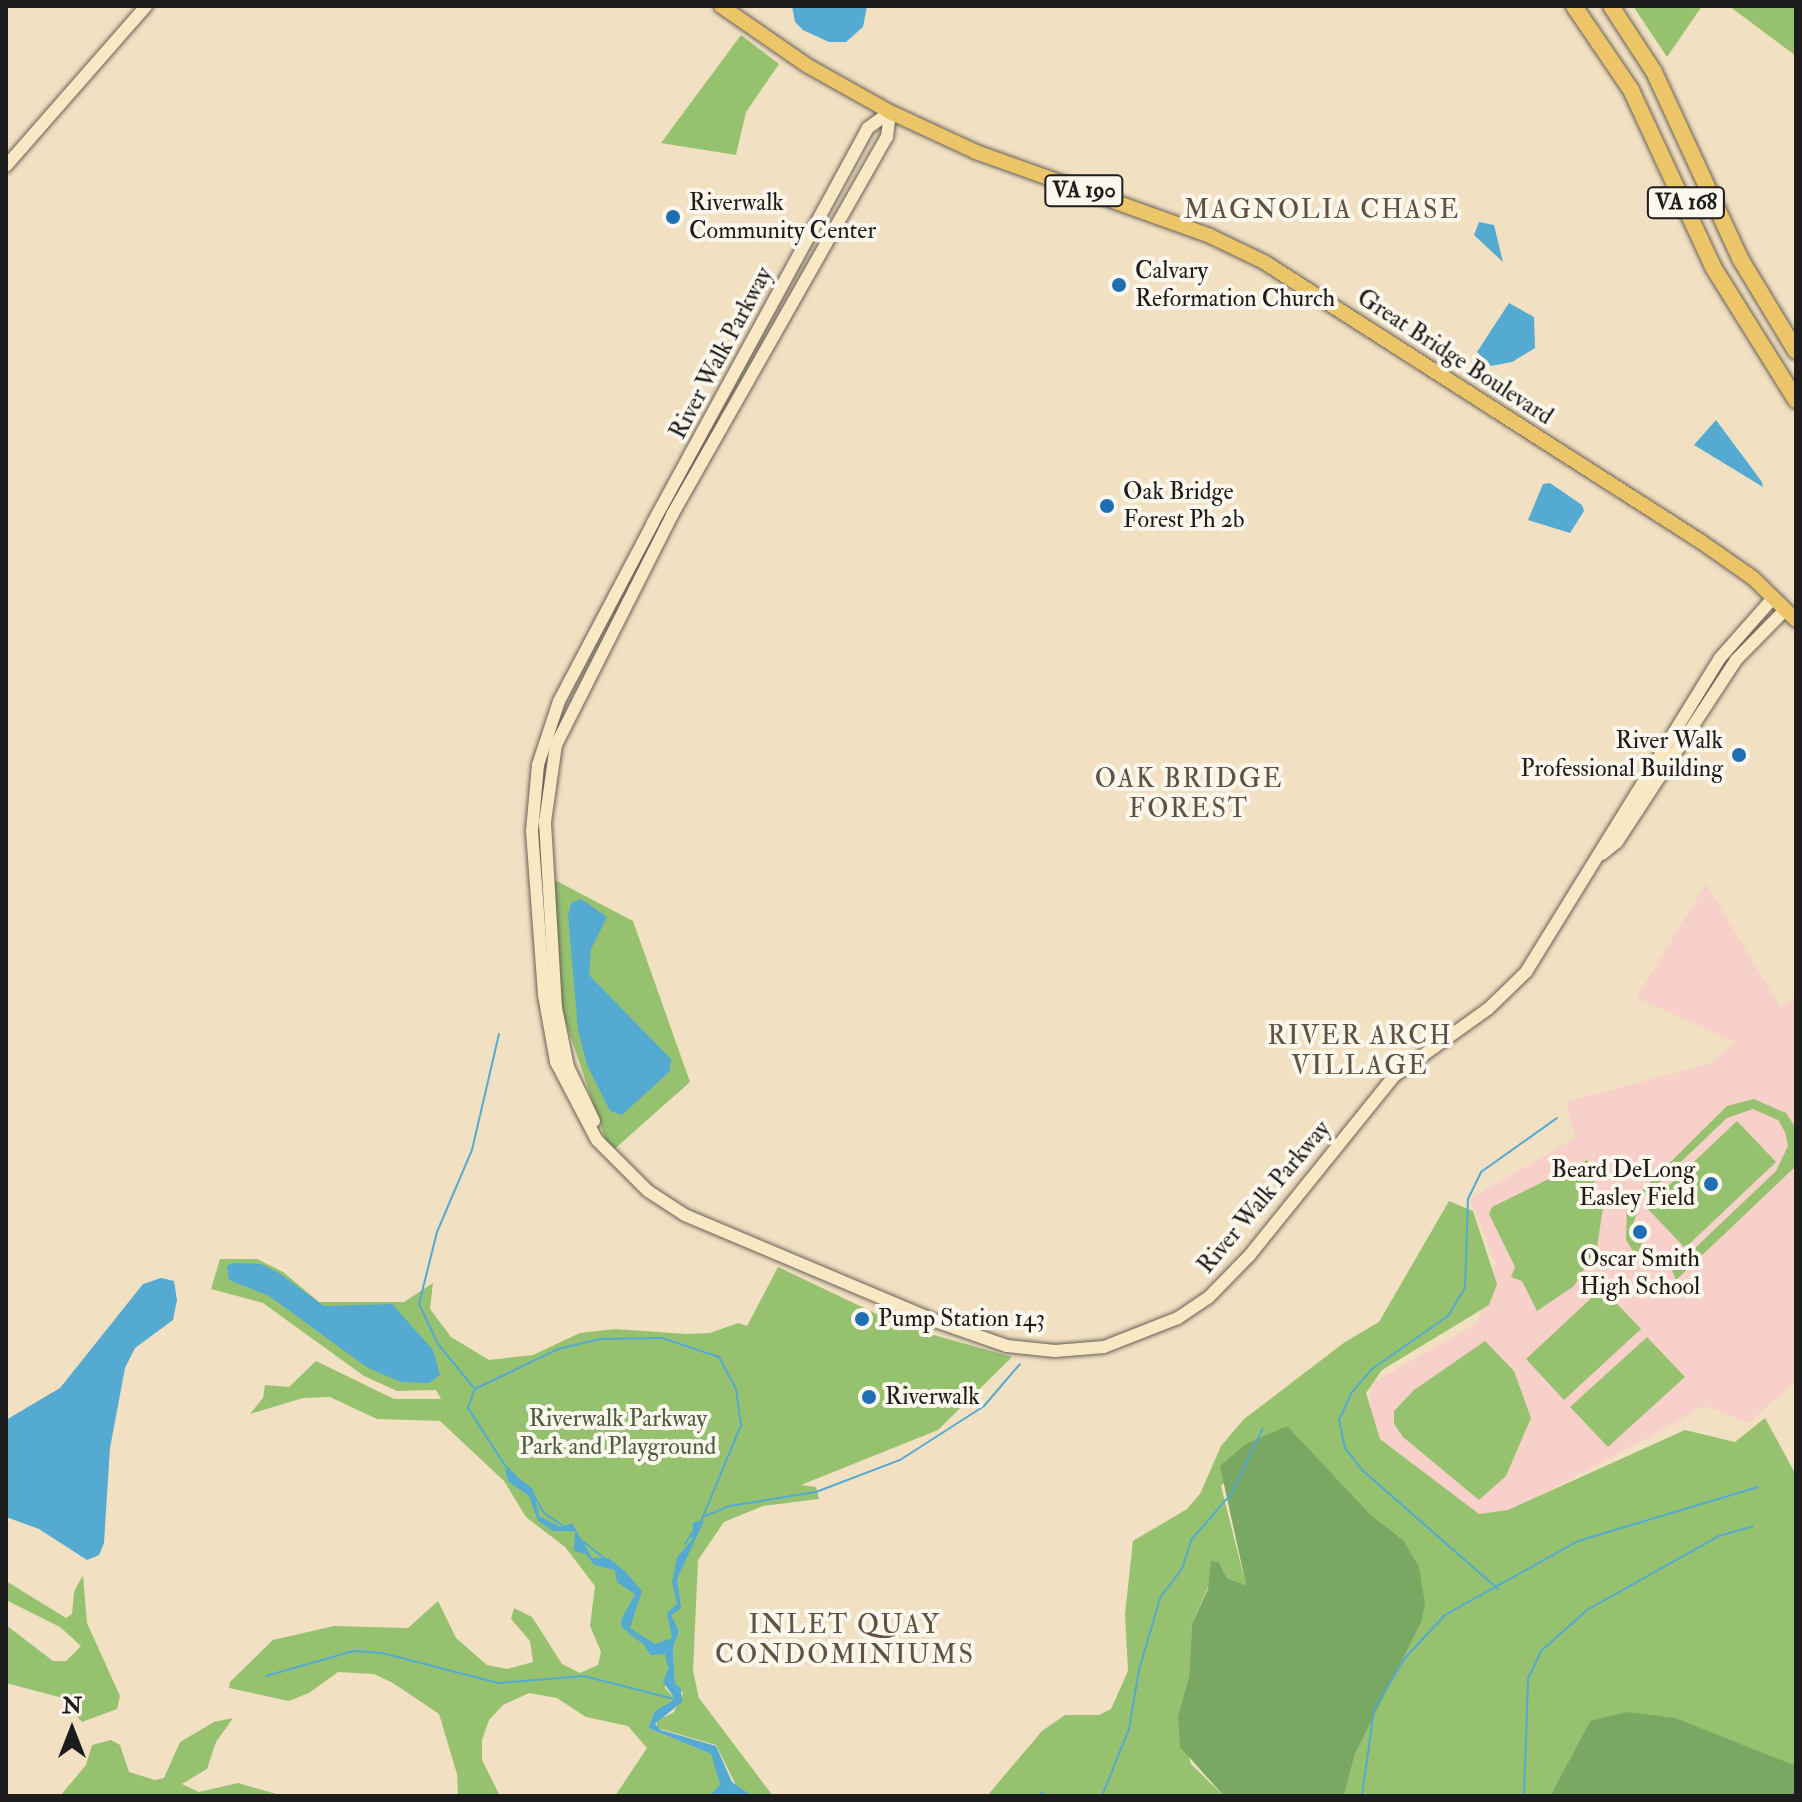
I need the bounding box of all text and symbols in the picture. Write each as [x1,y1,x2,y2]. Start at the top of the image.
road number: VA 190 [1044,173,1124,209]
road number: VA 168 [1646,185,1726,221]
place label: Riverwalk Community Center [689,189,876,245]
district label: MAGNOLIA CHASE [1184,195,1460,227]
marker: Riverwalk Community Center [664,208,682,226]
place label: Calvary Reformation Church [1135,257,1335,313]
street label: River Walk Parkway [663,262,779,444]
marker: Calvary Reformation Church [1110,276,1128,294]
street label: Great Bridge Boulevard [1352,283,1558,431]
place label: Oak Bridge Forest Ph 2b [1123,478,1245,534]
marker: Oak Bridge Forest Ph 2b [1098,497,1116,515]
place label: River Walk Professional Building [1520,727,1723,783]
marker: River Walk Professional Building [1730,746,1748,764]
district label: OAK BRIDGE FOREST [1095,764,1283,826]
district label: RIVER ARCH VILLAGE [1267,1021,1453,1082]
street label: River Walk Parkway [1192,1115,1336,1279]
place label: Beard DeLong Easley Field [1551,1156,1695,1212]
marker: Beard DeLong Easley Field [1702,1175,1720,1193]
marker: Oscar Smith High School [1631,1223,1649,1241]
place label: Oscar Smith High School [1580,1245,1700,1301]
place label: Pump Station 143 [878,1305,1045,1333]
marker: Pump Station 143 [853,1310,871,1328]
place label: Riverwalk [885,1383,980,1411]
marker: Riverwalk [860,1388,878,1406]
park label: Riverwalk Parkway Park and Playground [520,1405,716,1461]
district label: INLET QUAY CONDOMINIUMS [715,1610,975,1672]
north arrow [32,1690,112,1770]
text: N [62,1692,82,1720]

